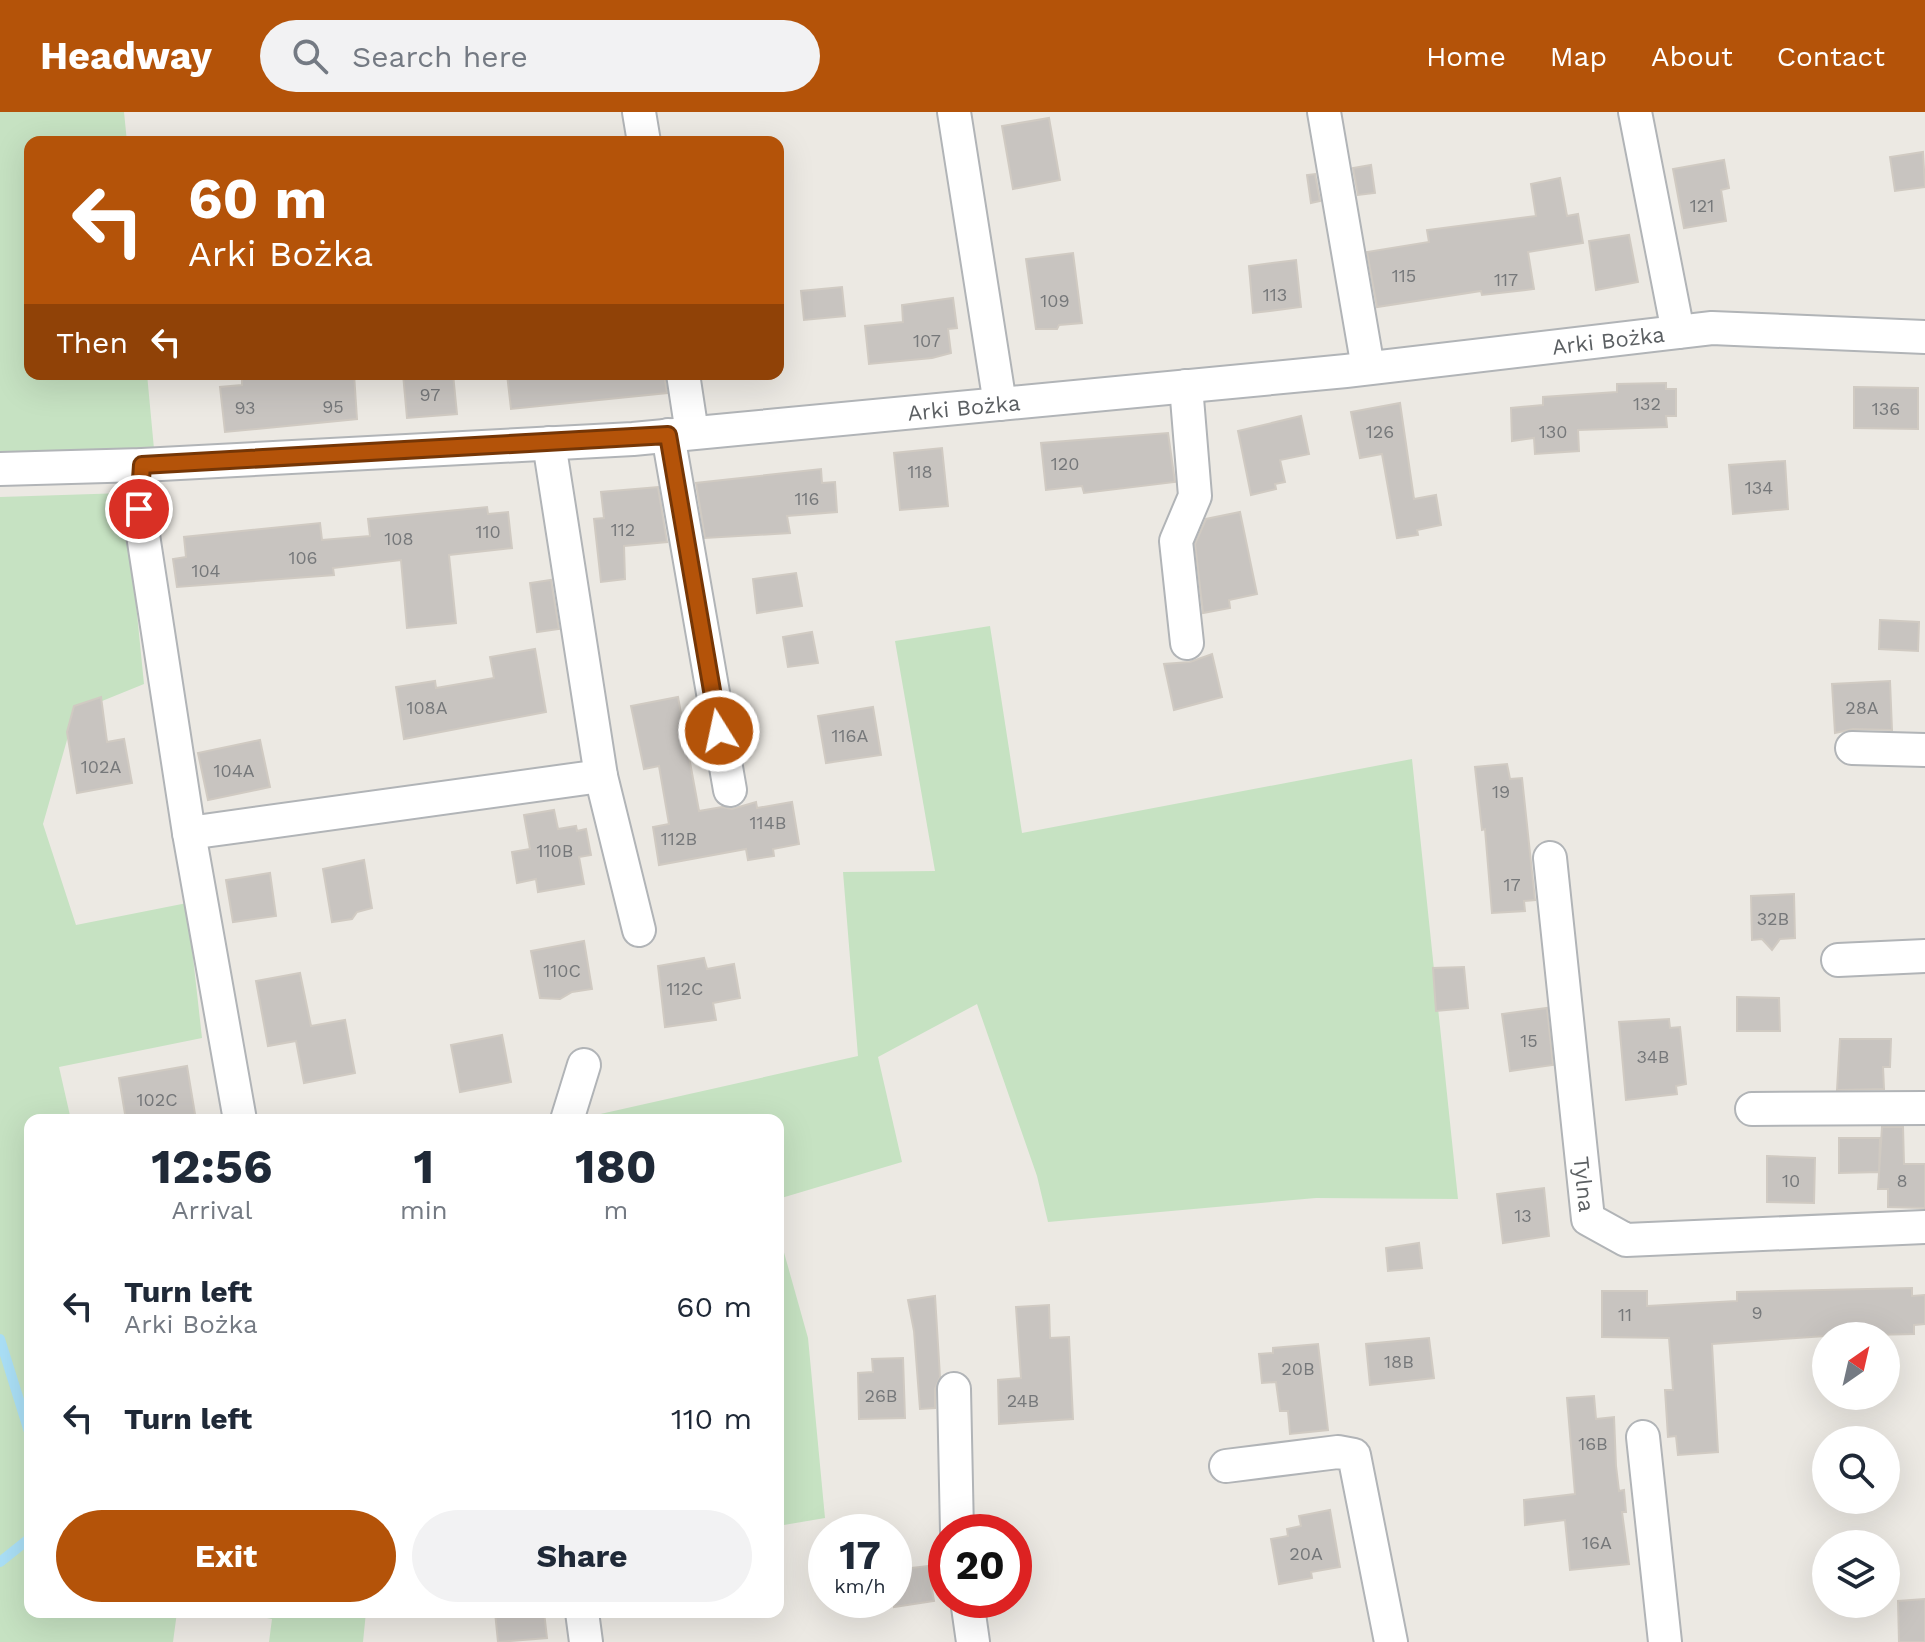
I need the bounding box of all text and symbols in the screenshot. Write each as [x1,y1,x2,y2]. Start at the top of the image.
search box [260,20,820,92]
text: Headway [40,34,212,78]
icon: search [288,34,332,78]
text: Search here [352,39,528,74]
text: Home [1426,40,1506,73]
text: Map [1550,40,1607,73]
text: About [1651,40,1733,73]
text: Contact [1777,40,1885,73]
text: 60 m [188,166,327,232]
icon: left [56,168,160,272]
house number: 121 [1690,195,1714,216]
text: Arki Bożka [188,233,373,275]
house number: 115 [1392,265,1416,286]
house number: 117 [1494,269,1518,290]
house number: 113 [1263,284,1287,305]
house number: 109 [1040,290,1070,311]
icon: left [144,320,188,364]
street label: Arki Bożka [1551,321,1666,359]
text: Then [56,325,128,360]
house number: 107 [913,330,941,351]
house number: 97 [420,384,440,405]
street label: Arki Bożka [906,390,1021,425]
house number: 132 [1633,393,1661,414]
house number: 95 [322,396,344,417]
house number: 93 [234,397,256,418]
house number: 136 [1872,398,1900,419]
house number: 126 [1366,421,1394,442]
house number: 130 [1539,421,1567,442]
house number: 120 [1051,453,1079,474]
house number: 118 [907,461,933,482]
pin [105,475,173,543]
house number: 134 [1745,477,1773,498]
icon: arrive [117,487,161,531]
house number: 116 [795,488,819,509]
house number: 112 [611,519,635,540]
house number: 110 [475,521,501,542]
house number: 108 [384,528,414,549]
house number: 106 [288,547,318,568]
house number: 104 [191,560,221,581]
position arrow [677,689,761,773]
house number: 108A [406,697,448,718]
house number: 28A [1845,697,1879,718]
house number: 116A [832,725,869,746]
house number: 102A [81,756,121,777]
house number: 104A [213,760,255,781]
house number: 19 [1492,781,1510,802]
house number: 114B [750,812,786,833]
house number: 112B [661,828,697,849]
house number: 110B [537,840,574,861]
house number: 17 [1503,874,1521,895]
house number: 32B [1757,908,1789,929]
house number: 110C [543,960,581,981]
house number: 112C [667,978,703,999]
house number: 15 [1520,1030,1538,1051]
house number: 34B [1636,1046,1670,1067]
house number: 102C [136,1089,178,1110]
text: 12:56 [151,1138,273,1195]
text: 1 [413,1138,434,1195]
text: 180 [575,1138,657,1195]
street label: Tylna [1569,1155,1600,1213]
house number: 10 [1782,1170,1800,1191]
house number: 8 [1896,1170,1908,1191]
text: Arrival [171,1195,253,1225]
text: min [400,1195,448,1225]
text: m [603,1195,628,1225]
house number: 13 [1514,1205,1532,1226]
text: Turn left [124,1274,252,1309]
icon: left [56,1284,100,1328]
text: 60 m [676,1289,752,1324]
house number: 9 [1751,1302,1763,1323]
house number: 11 [1618,1304,1632,1325]
text: Arki Bożka [124,1309,258,1339]
north arrow [1812,1322,1900,1410]
map controls [1812,1322,1900,1618]
house number: 18B [1384,1351,1414,1372]
house number: 20B [1281,1358,1315,1379]
house number: 26B [864,1385,898,1406]
house number: 24B [1007,1390,1039,1411]
icon: left [56,1396,100,1440]
text: Turn left [124,1401,252,1436]
text: 110 m [671,1401,752,1436]
button: search [1812,1426,1900,1514]
house number: 16B [1578,1433,1608,1454]
button: Exit [56,1510,396,1602]
button: Share [412,1510,752,1602]
speed limit sign: 20 [928,1514,1032,1618]
button: layers [1812,1530,1900,1618]
text: 17 [839,1532,881,1579]
house number: 16A [1582,1532,1612,1553]
house number: 20A [1289,1543,1323,1564]
text: km/h [834,1574,886,1598]

